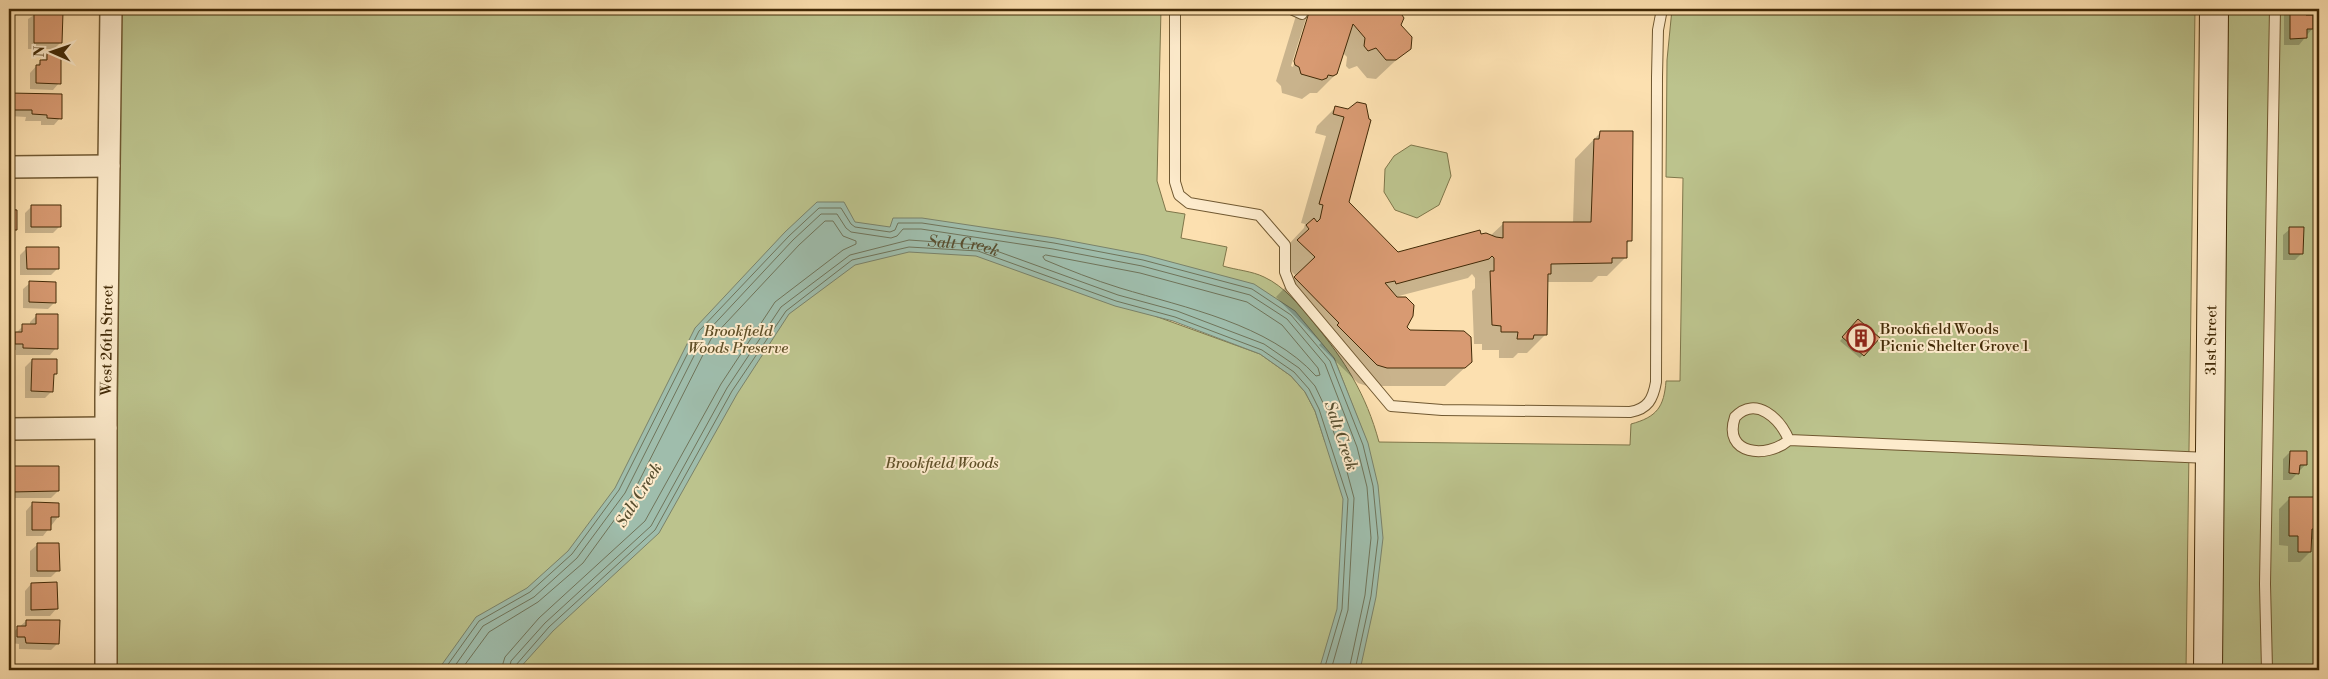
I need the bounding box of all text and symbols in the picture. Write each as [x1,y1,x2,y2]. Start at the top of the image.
north arrow [28,28,78,78]
text: N [31,46,49,57]
water label: Salt Creek [927,231,1002,261]
street label: West 26th Street [97,284,117,397]
street label: 31st Street [2201,304,2221,375]
place label: Brookfield Woods Picnic Shelter Grove 1 [1879,320,2030,356]
park label: Brookfield Woods Preserve [688,322,788,358]
building icon: Brookfield Woods Picnic Shelter Grove 1 [1846,323,1876,353]
water label: Salt Creek [1320,398,1362,474]
park label: Brookfield Woods [884,454,999,473]
water label: Salt Creek [611,459,667,531]

